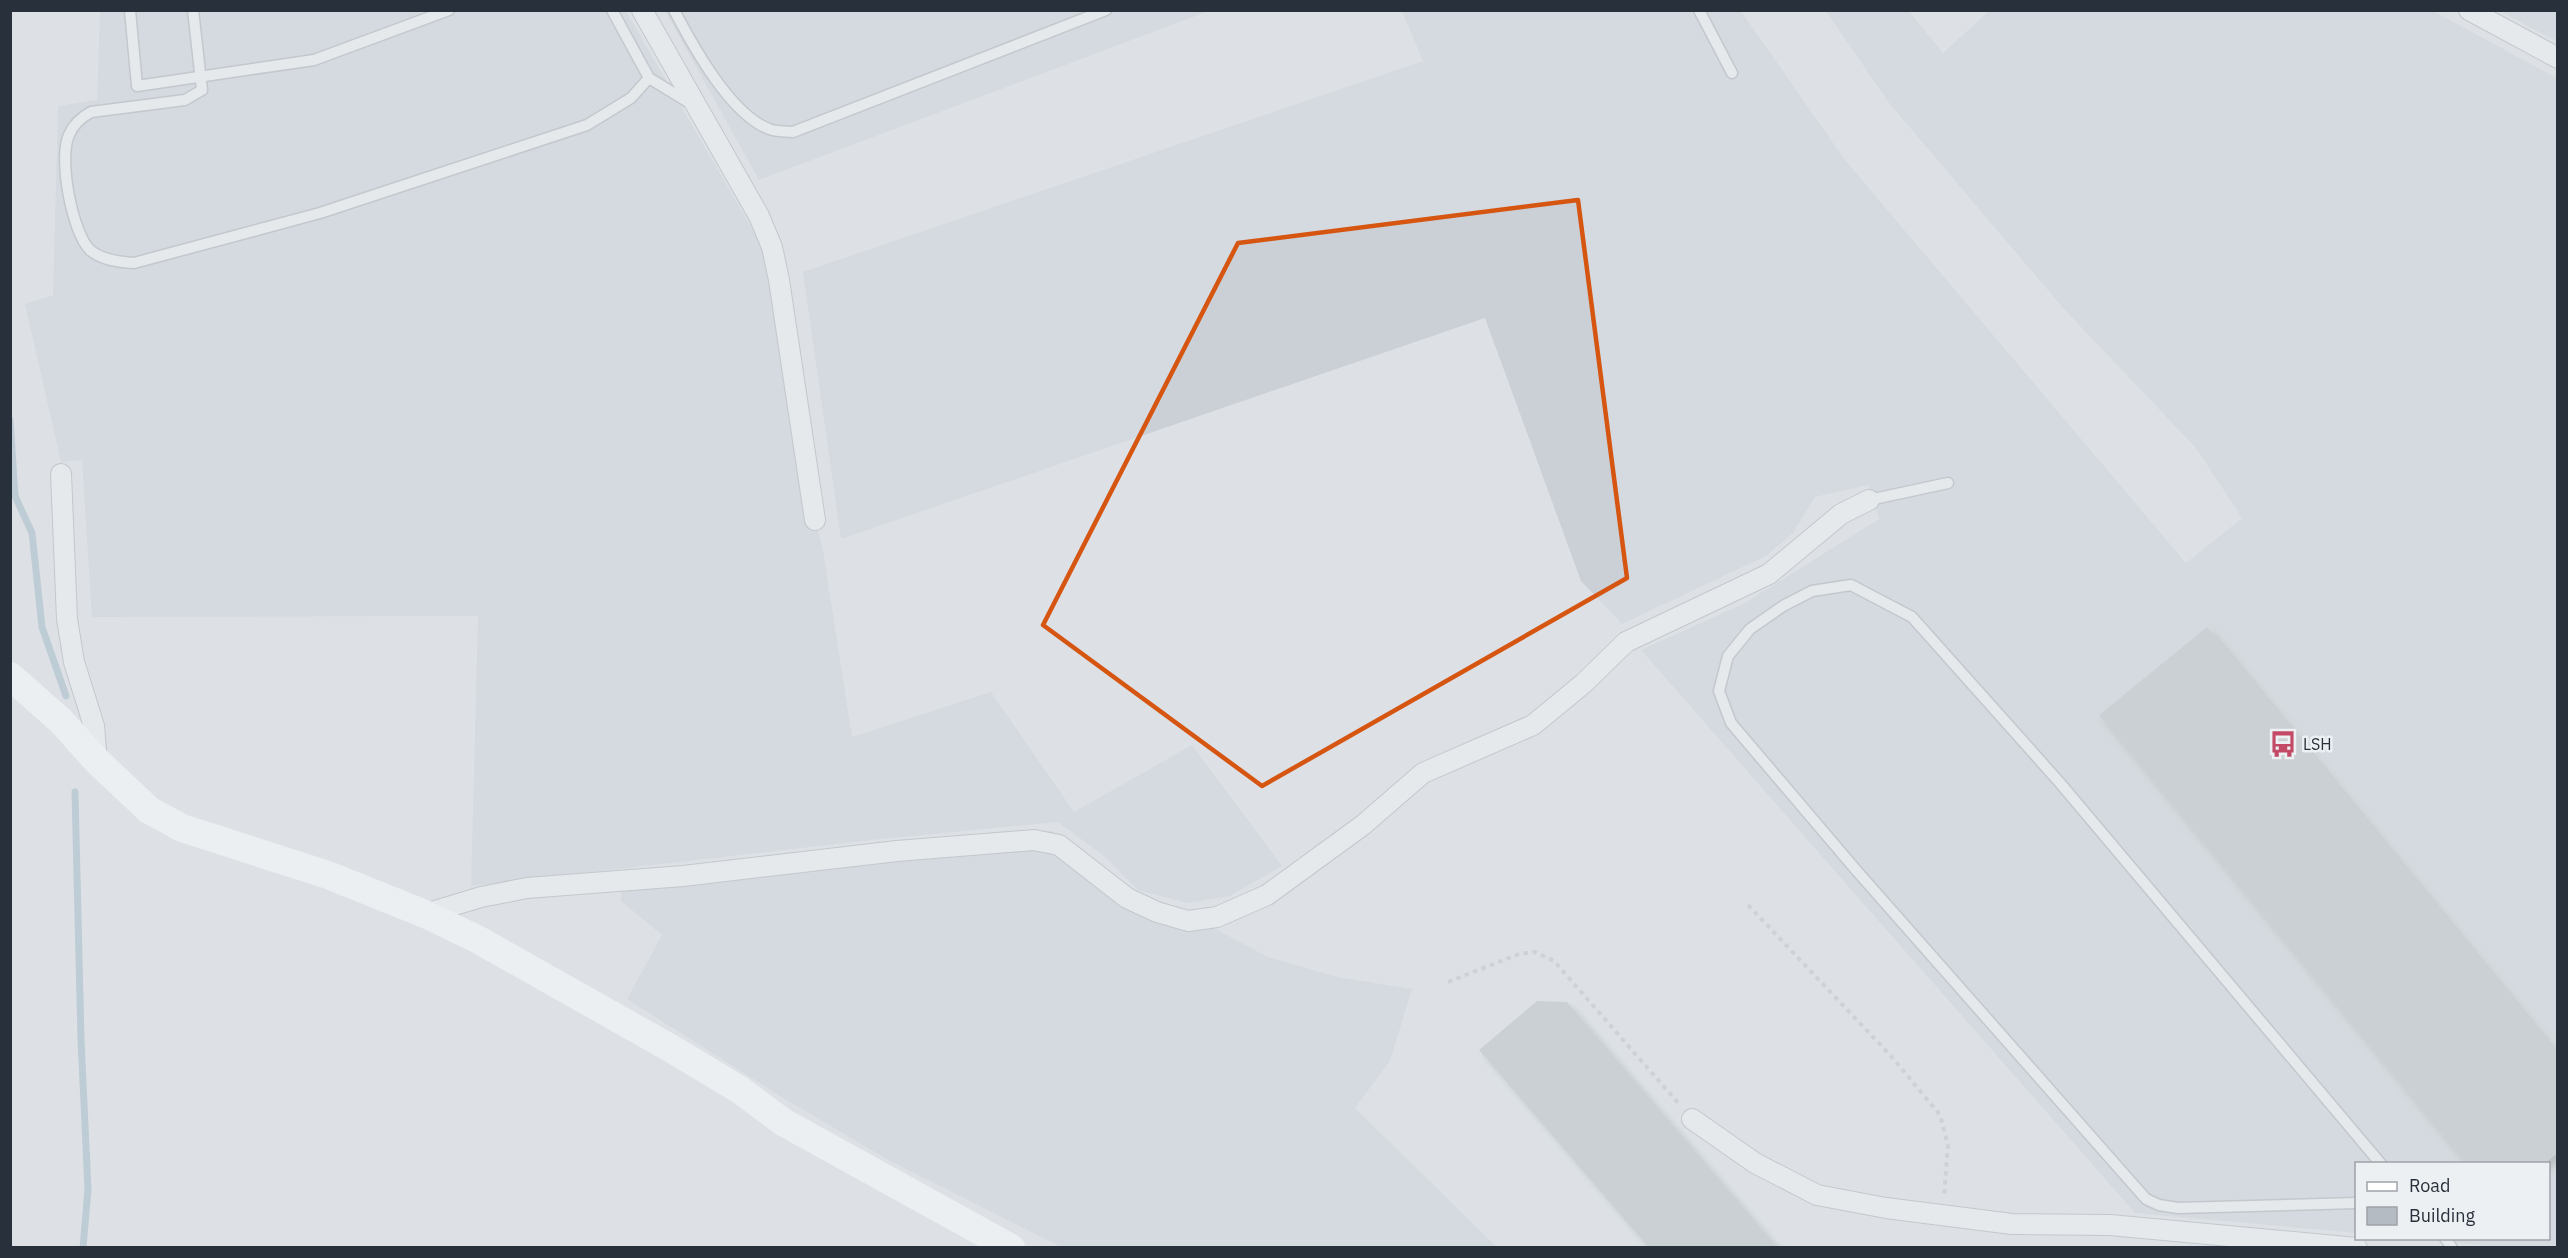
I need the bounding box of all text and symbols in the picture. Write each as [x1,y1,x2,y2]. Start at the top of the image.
bus stop icon: LSH [2268,729,2298,759]
place label: LSH [2303,734,2332,754]
legend [2355,1162,2550,1240]
text: Road [2409,1174,2450,1197]
text: Building [2409,1204,2476,1227]

